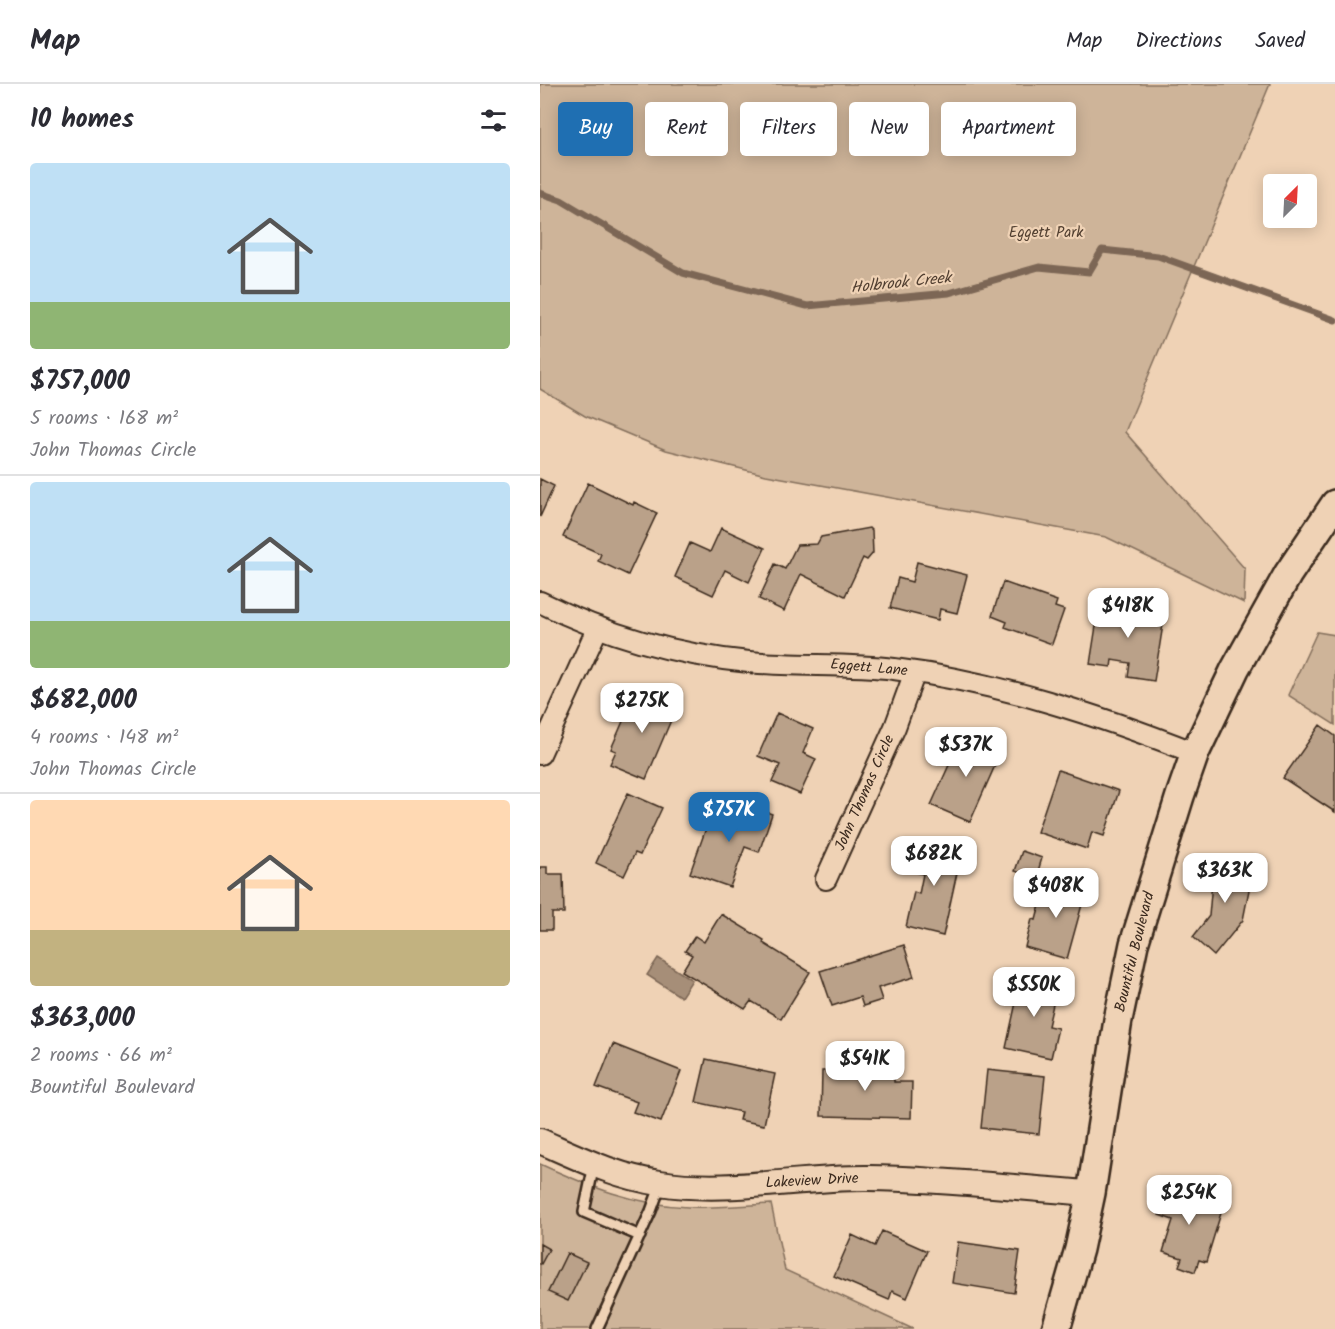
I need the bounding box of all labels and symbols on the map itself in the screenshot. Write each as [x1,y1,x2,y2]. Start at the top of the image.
north arrow [1263,174,1317,228]
park label: Eggett Park [1009,221,1084,245]
water label: Holbrook Creek [850,265,955,301]
pin: $418K [1086,588,1170,639]
street label: Eggett Lane [829,653,909,683]
pin: $275K [600,683,684,734]
pin: $537K [924,727,1008,778]
street label: John Thomas Circle [829,731,901,855]
pin: $757K [687,792,771,843]
pin: $682K [892,836,976,887]
pin: $363K [1183,853,1267,904]
pin: $408K [1014,868,1098,919]
street label: Bountiful Boulevard [1108,889,1162,1015]
pin: $550K [992,967,1076,1018]
pin: $541K [823,1041,907,1092]
street label: Lakeview Drive [765,1167,859,1195]
pin: $254K [1147,1175,1231,1226]

